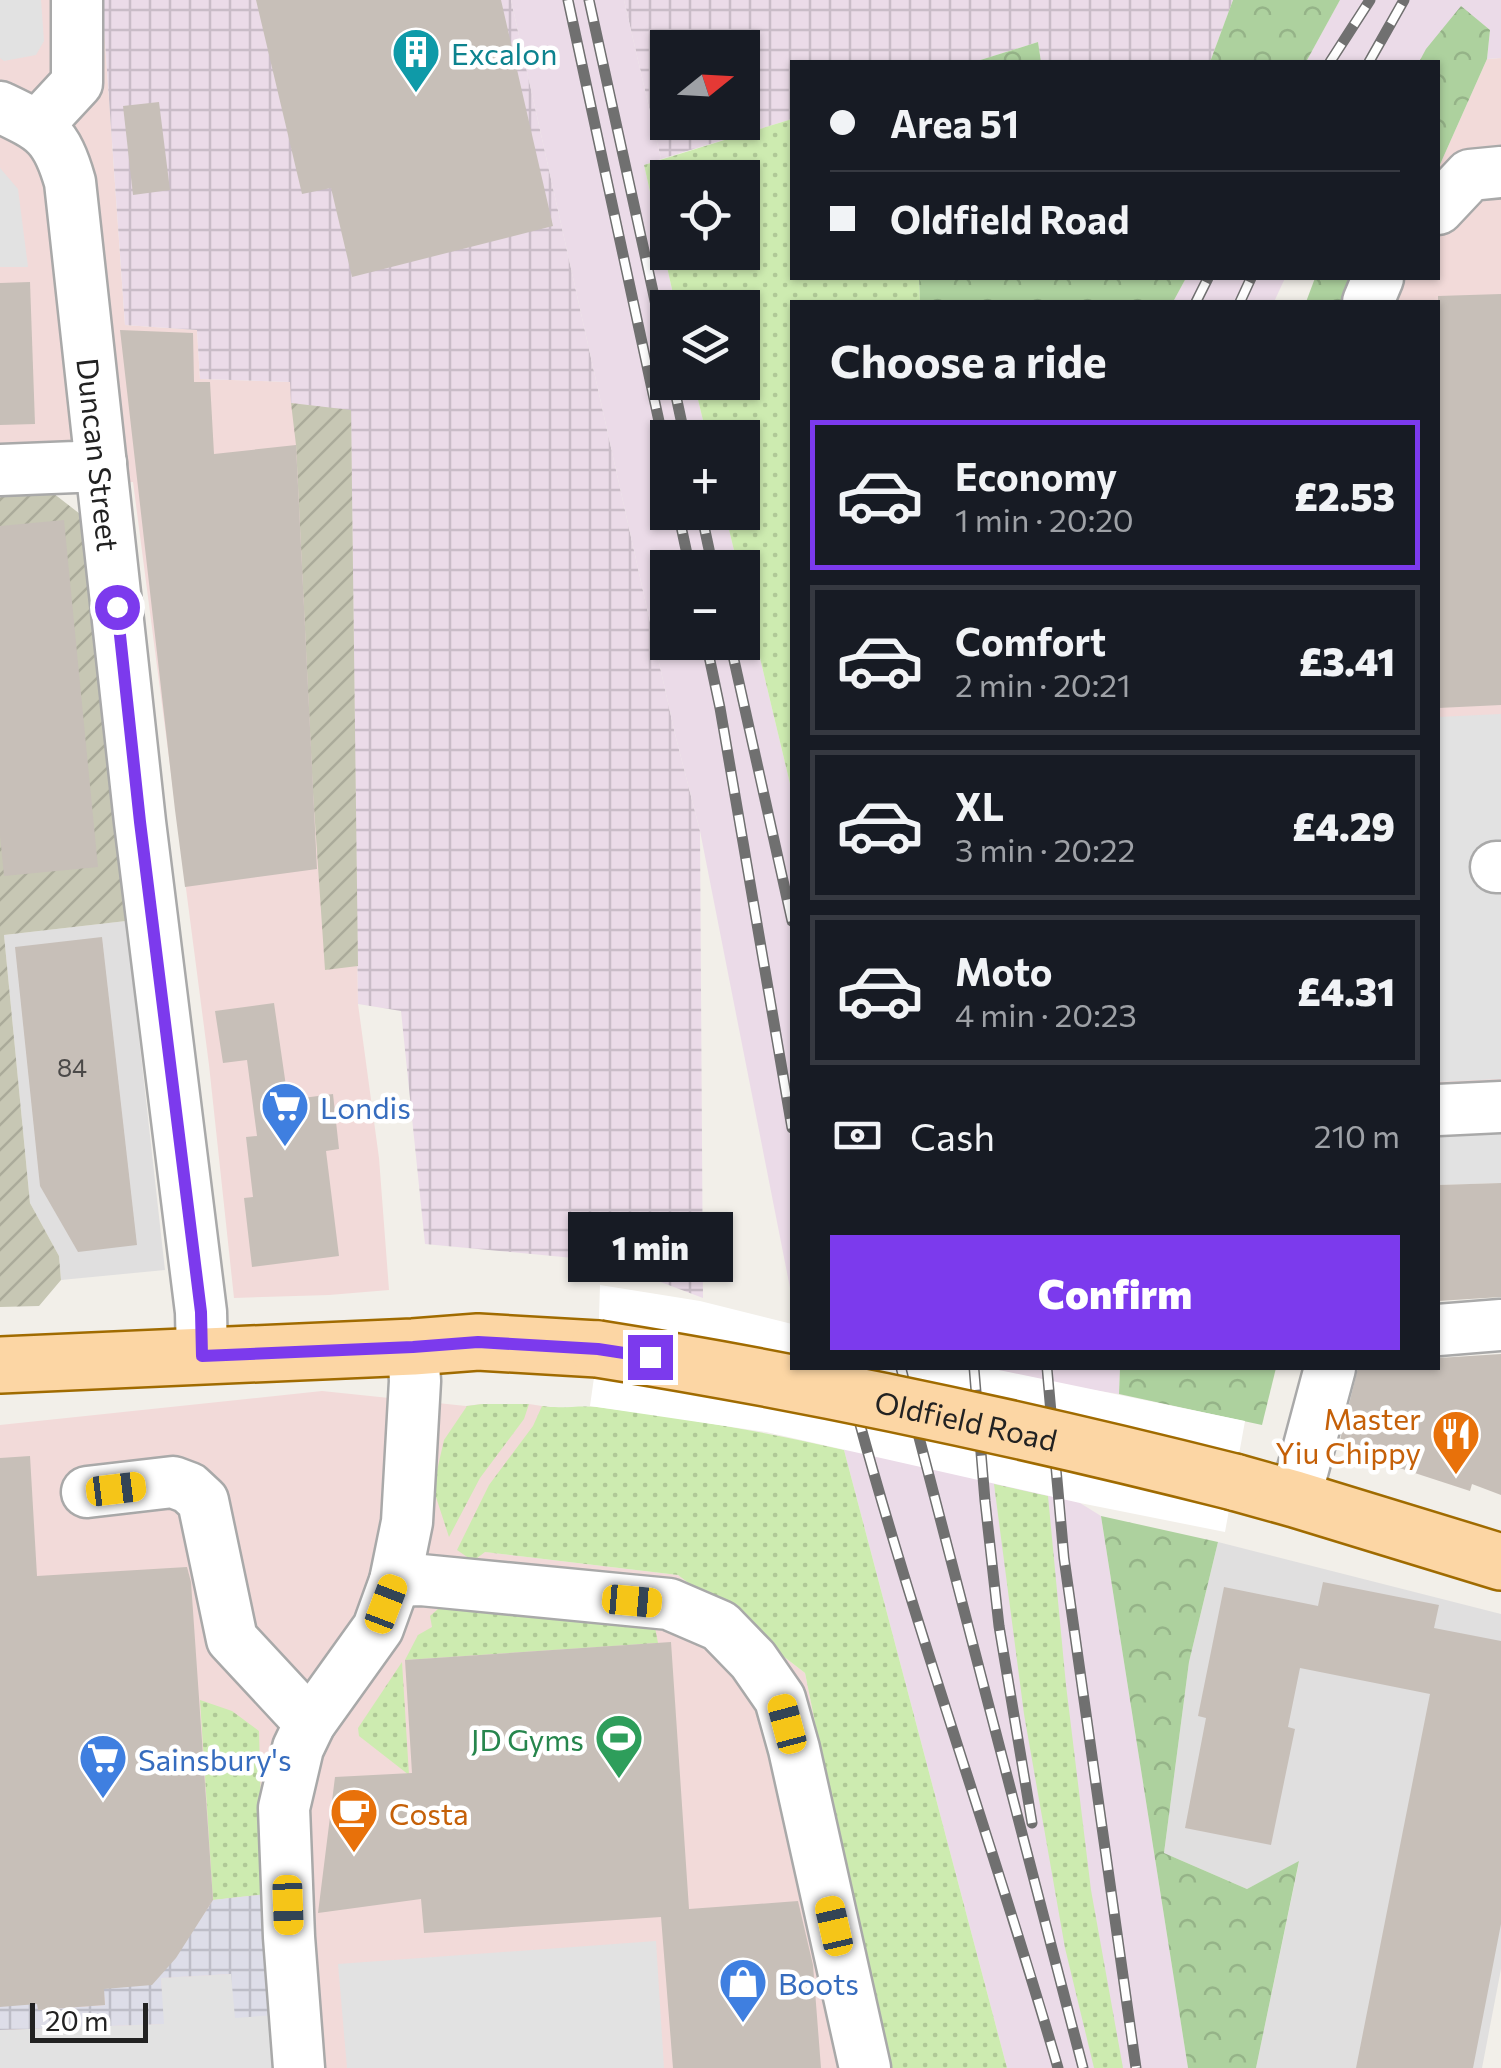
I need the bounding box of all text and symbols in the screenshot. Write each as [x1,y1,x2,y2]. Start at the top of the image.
building icon: Excalon [390,26,442,94]
north arrow [650,30,760,140]
map controls [650,30,760,660]
place label: Excalon [451,34,557,71]
text: Area 51 [890,99,1019,146]
button: locate [650,160,760,270]
text: Oldfield Road [890,195,1129,242]
button: layers [650,290,760,400]
text: Choose a ride [830,332,1107,387]
street label: Duncan Street [71,356,129,553]
button: + [650,420,760,530]
icon: car [835,450,925,540]
text: Economy [955,452,1117,499]
text: £2.53 [1294,472,1395,519]
text: 1 min · 20:20 [955,499,1134,539]
button: − [650,550,760,660]
route start [95,585,140,630]
icon: car [835,615,925,705]
text: Comfort [955,617,1106,664]
text: £3.41 [1299,637,1395,684]
text: 2 min · 20:21 [955,664,1131,704]
icon: car [835,780,925,870]
text: XL [955,782,1004,829]
text: £4.29 [1292,802,1395,849]
text: 3 min · 20:22 [955,829,1135,869]
icon: car [835,945,925,1035]
text: Moto [955,947,1053,994]
text: £4.31 [1297,967,1395,1014]
text: 4 min · 20:23 [955,994,1137,1034]
house number: 84 [57,1052,87,1082]
supermarket icon: Londis [259,1080,311,1148]
place label: Londis [320,1088,411,1125]
icon: cash [830,1108,885,1163]
text: Cash [910,1112,995,1159]
text: 210 m [1314,1115,1400,1155]
callout: 1 min [568,1212,732,1282]
text: 1 min [612,1227,689,1267]
button: Confirm [830,1235,1400,1350]
route end [628,1335,673,1380]
street label: Oldfield Road [872,1382,1061,1457]
place label: Master Yiu Chippy [1275,1399,1421,1470]
restaurant icon: Master Yiu Chippy [1430,1408,1482,1476]
car [84,1470,148,1508]
car [361,1571,411,1637]
car [601,1583,663,1619]
car [765,1691,809,1757]
sports icon: JD Gyms [593,1712,645,1780]
place label: JD Gyms [471,1720,584,1757]
supermarket icon: Sainsbury's [77,1732,129,1800]
place label: Sainsbury's [138,1740,292,1777]
cafe icon: Costa [328,1786,380,1854]
place label: Costa [389,1794,469,1831]
car [272,1874,304,1936]
car [813,1893,855,1959]
shop icon: Boots [717,1956,769,2024]
place label: Boots [778,1964,859,2001]
scale bar [30,1998,148,2042]
text: 20 m [45,2003,109,2037]

